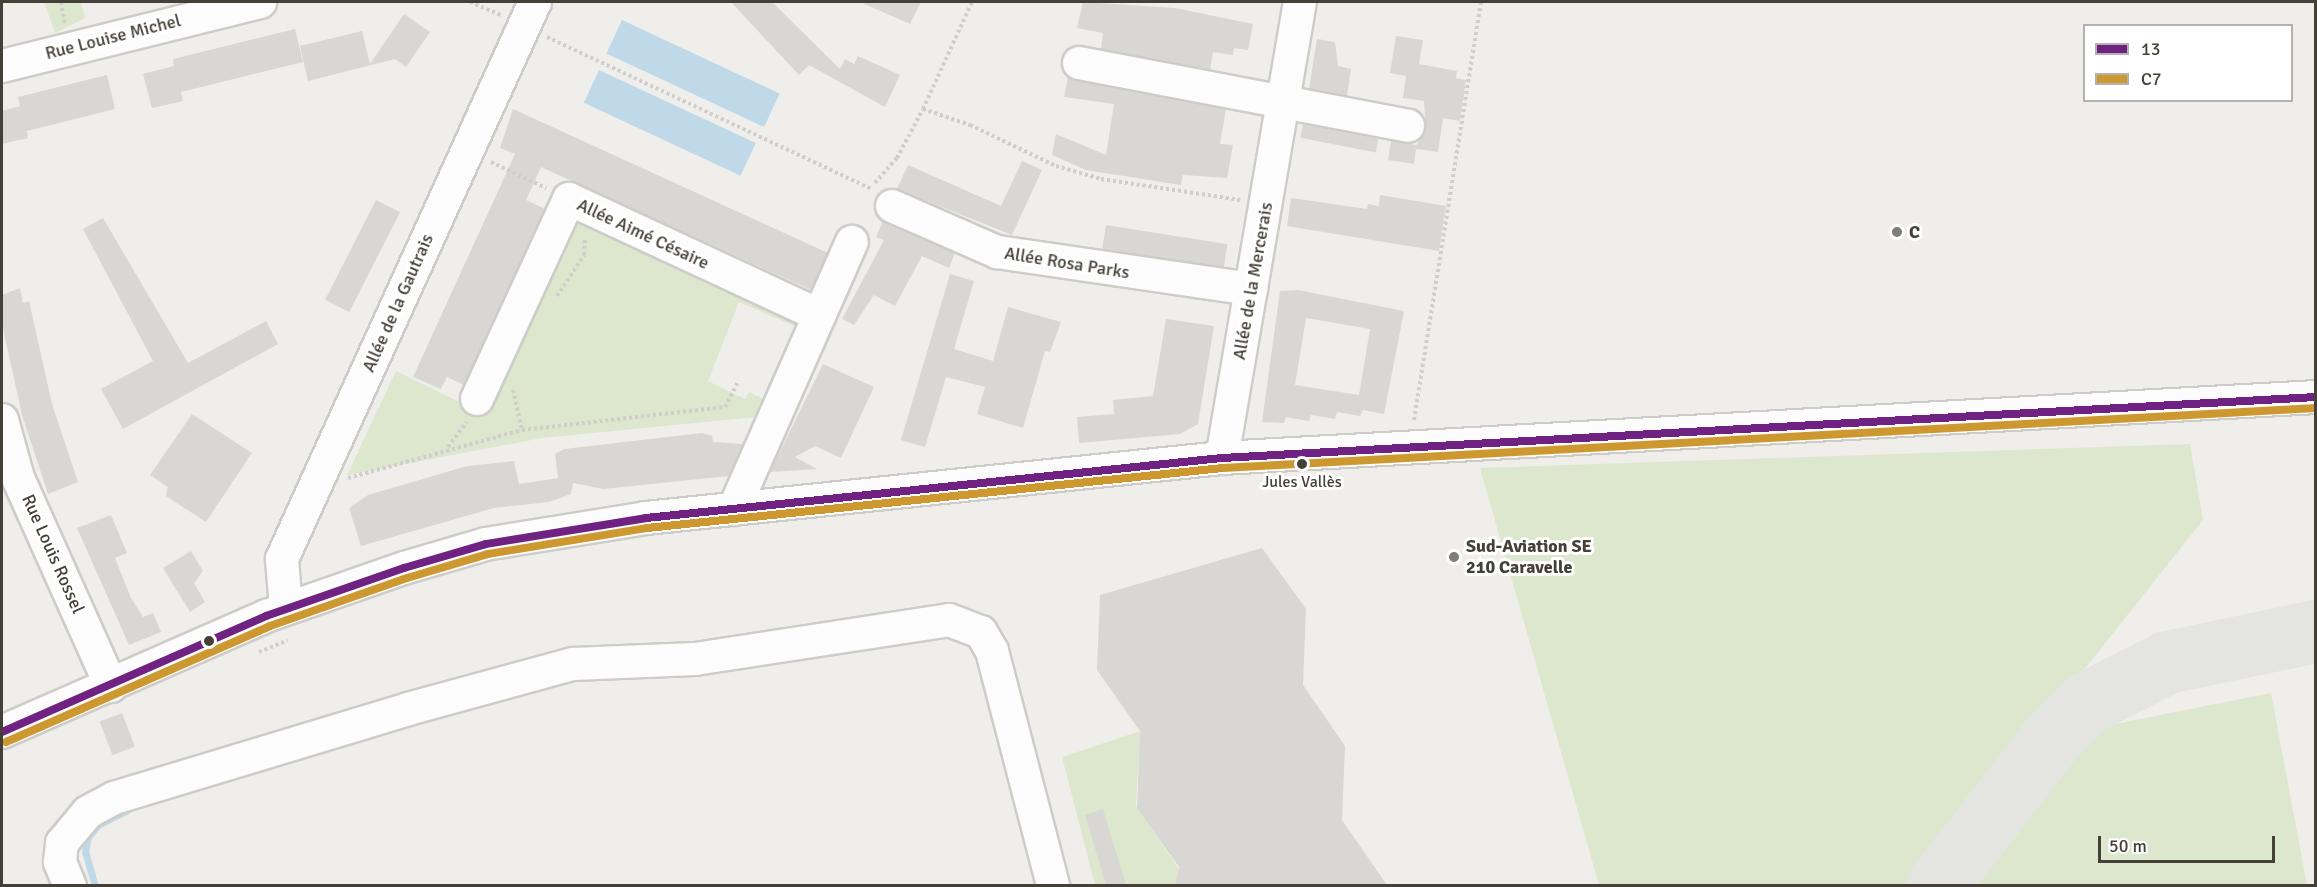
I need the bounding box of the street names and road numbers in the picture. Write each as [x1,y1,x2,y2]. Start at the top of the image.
street label: Rue Louise Michel [43,10,183,64]
street label: Allée Aimé Césaire [574,194,712,274]
street label: Allée de la Mercerais [1229,201,1277,361]
street label: Allée de la Gautrais [358,230,438,376]
street label: Allée Rosa Parks [1003,242,1131,284]
street label: Rue Louis Rossel [17,491,89,617]

